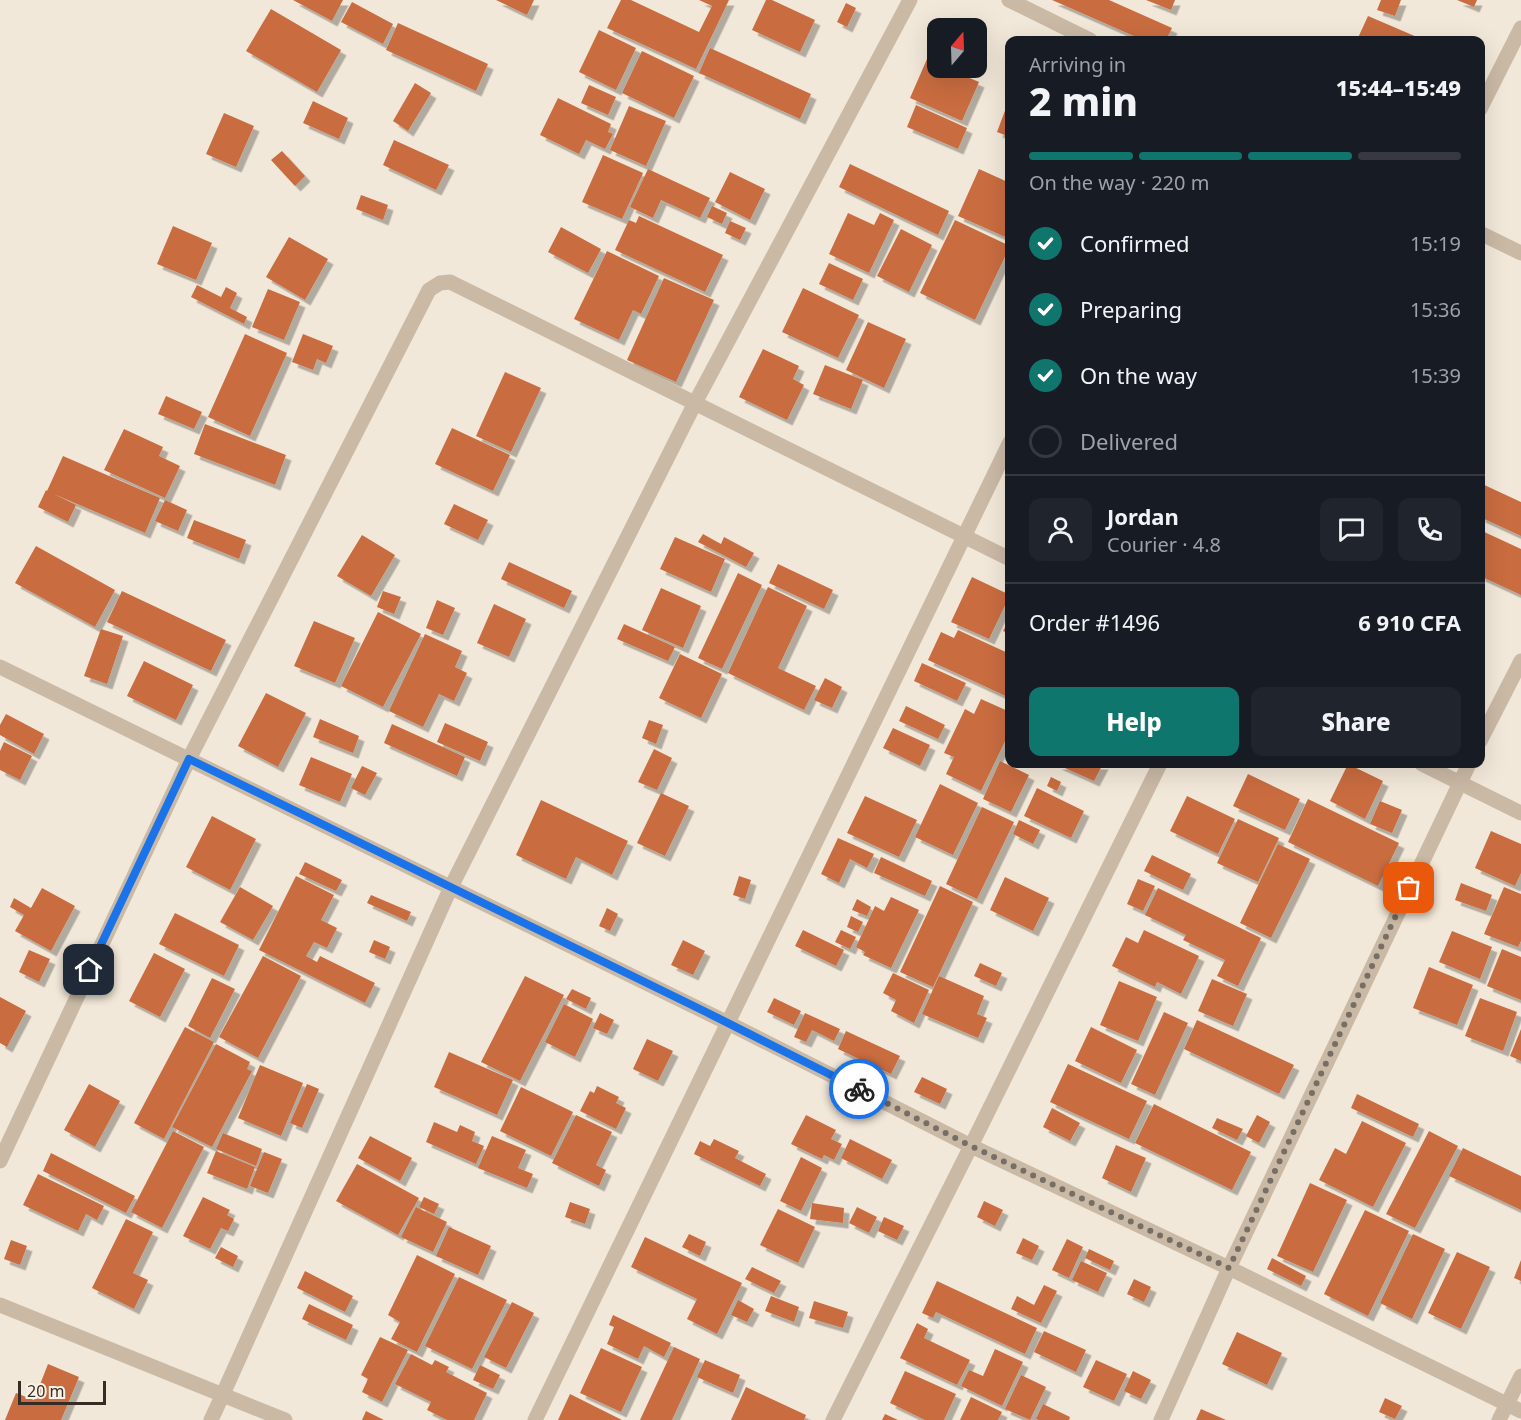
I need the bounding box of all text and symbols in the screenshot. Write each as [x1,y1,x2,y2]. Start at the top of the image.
north arrow [927,18,987,78]
map controls [927,18,987,78]
text: Arriving in [1029,51,1126,78]
text: 15:44–15:49 [1336,72,1461,102]
text: 2 min [1029,74,1138,127]
text: On the way · 220 m [1029,169,1209,196]
icon: check [1029,227,1062,260]
text: Confirmed [1080,228,1190,258]
text: 15:19 [1410,230,1461,257]
icon: check [1029,293,1062,326]
text: Preparing [1080,294,1182,324]
text: 15:36 [1410,296,1461,323]
icon: check [1029,359,1062,392]
text: On the way [1080,360,1197,390]
text: 15:39 [1410,362,1461,389]
text: Delivered [1080,426,1178,456]
button: person [1029,498,1092,561]
button: chat [1320,498,1383,561]
button: phone [1398,498,1461,561]
text: Jordan [1107,501,1179,531]
text: Courier · 4.8 [1107,531,1221,558]
text: Order #1496 [1029,607,1160,637]
text: 6 910 CFA [1358,607,1461,637]
button: Help [1029,687,1239,756]
button: Share [1251,687,1461,756]
pin [1383,862,1434,913]
icon: bag [1392,871,1425,904]
pin [63,944,114,995]
icon: home [72,953,105,986]
courier [829,1059,889,1119]
icon: bike [843,1073,876,1106]
scale bar [18,1378,106,1406]
text: 20 m [27,1380,64,1402]

